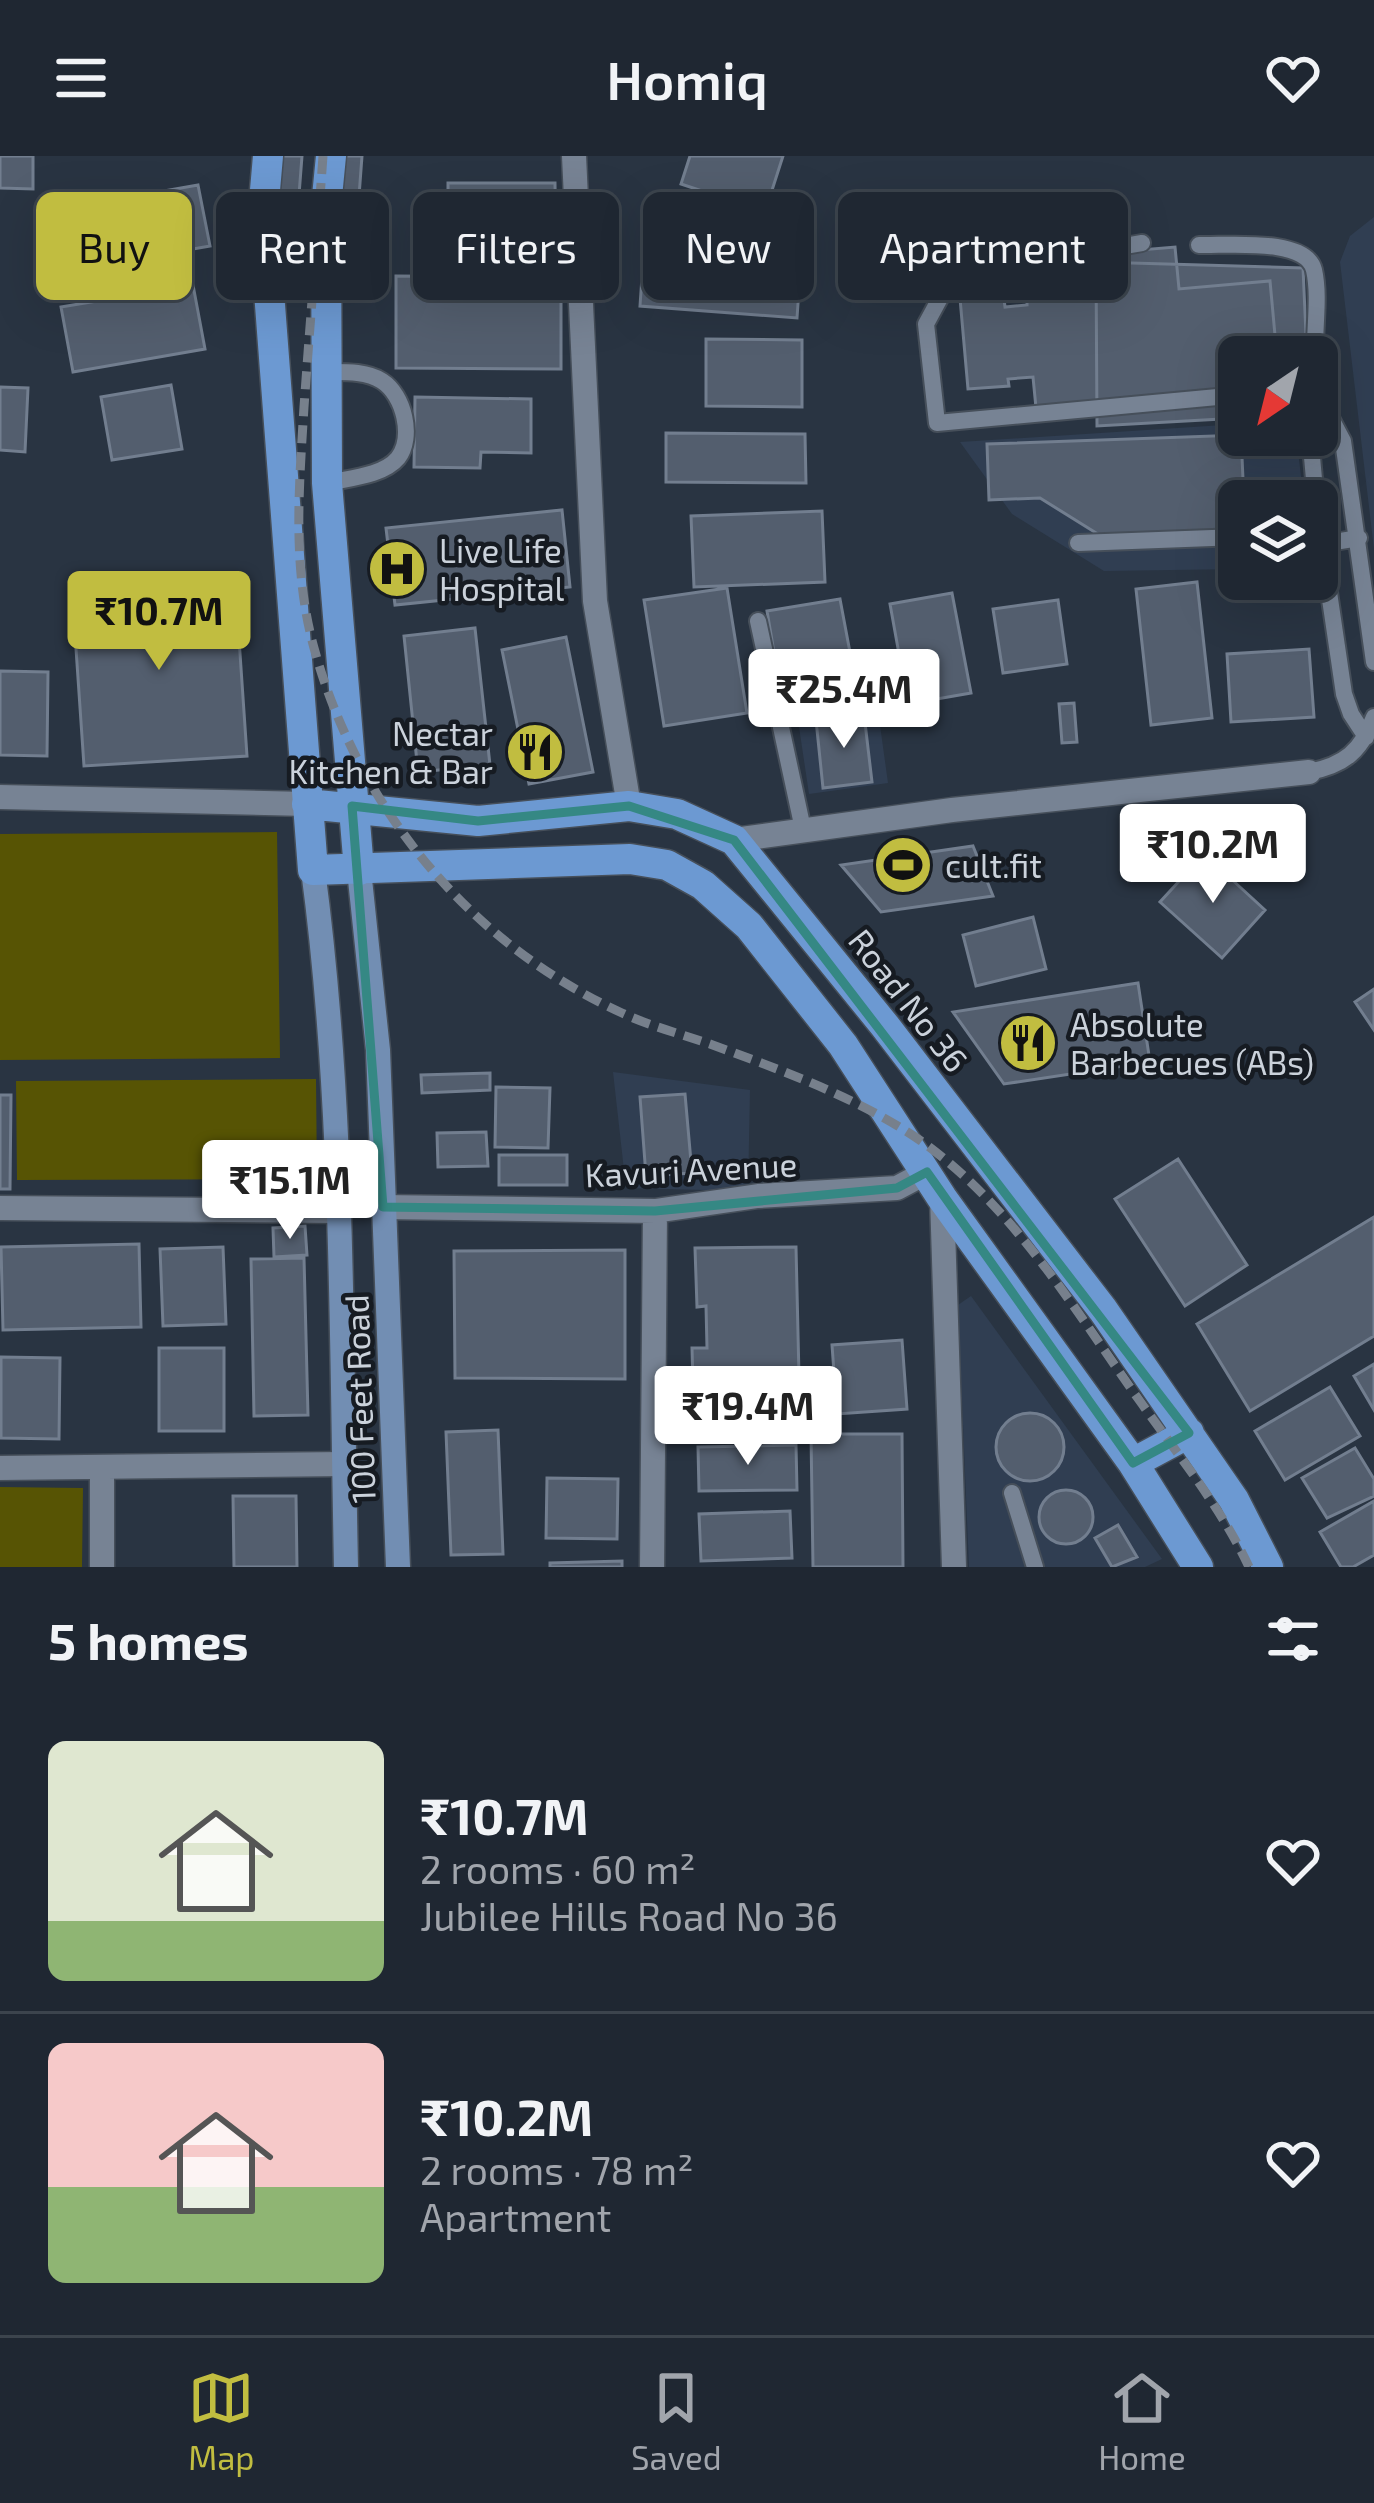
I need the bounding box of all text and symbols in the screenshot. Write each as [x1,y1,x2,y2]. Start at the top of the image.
icon: menu [48,45,114,111]
icon: heart [1260,45,1326,111]
text: Homiq [606,46,768,111]
chip: Buy [36,192,192,300]
chip: Rent [216,192,389,300]
chip: Filters [413,192,619,300]
chip: New [643,192,814,300]
chip: Apartment [838,192,1128,300]
north arrow [1218,336,1338,456]
map controls [1218,336,1338,600]
button: layers [1218,480,1338,600]
place label: Live Life Hospital [439,530,565,608]
hospital icon: Live Life Hospital [366,538,428,600]
pin: ₹10.7M [61,571,257,673]
text: ₹10.7M [94,586,224,633]
pin: ₹25.4M [746,649,942,751]
text: ₹25.4M [775,664,913,711]
place label: Nectar Kitchen & Bar [289,713,493,791]
restaurant icon: Nectar Kitchen & Bar [504,721,566,783]
pin: ₹10.2M [1115,804,1311,906]
text: ₹10.2M [1147,819,1279,866]
sports icon: cult.fit [872,834,934,896]
place label: cult.fit [945,845,1042,885]
street label: Road No 36 [841,921,977,1079]
place label: Absolute Barbecues (ABs) [1070,1004,1314,1082]
restaurant icon: Absolute Barbecues (ABs) [997,1012,1059,1074]
pin: ₹15.1M [192,1140,388,1242]
street label: Kavuri Avenue [584,1143,798,1195]
text: ₹15.1M [229,1155,351,1202]
street label: 100 Feet Road [335,1294,383,1504]
pin: ₹19.4M [650,1366,846,1468]
text: ₹19.4M [682,1381,814,1428]
icon: filters [1260,1606,1326,1672]
text: 5 homes [48,1609,249,1670]
text: ₹10.7M [420,1784,589,1845]
icon: home [144,1789,288,1933]
icon: heart [1260,1828,1326,1894]
text: 2 rooms · 60 m² [420,1845,695,1892]
text: Jubilee Hills Road No 36 [420,1892,838,1939]
text: ₹10.2M [420,2085,593,2146]
icon: home [144,2091,288,2235]
icon: heart [1260,2130,1326,2196]
text: 2 rooms · 78 m² [420,2146,693,2193]
text: Apartment [420,2193,611,2240]
tab: Map [188,2365,255,2477]
tab: Saved [631,2365,722,2477]
tab: Home [1098,2365,1186,2477]

